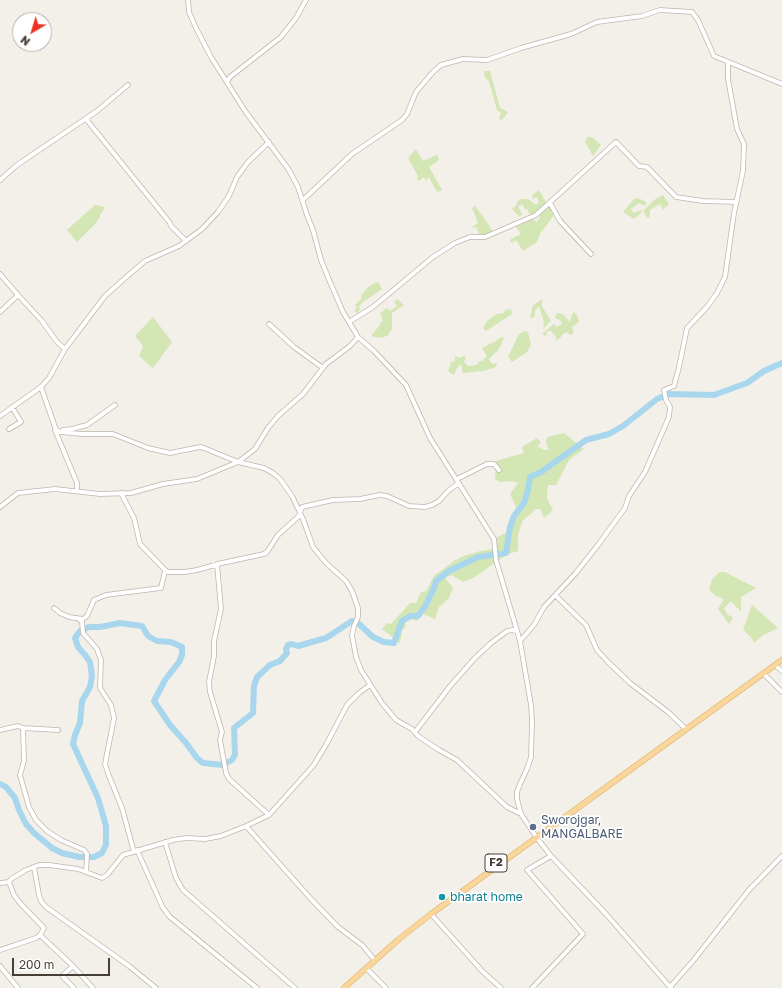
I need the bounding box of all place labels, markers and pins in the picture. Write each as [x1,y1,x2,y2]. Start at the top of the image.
place label: Sworojgar, MANGALBARE [541,813,623,841]
marker: Sworojgar, MANGALBARE [528,822,538,832]
place label: bharat home [450,890,523,904]
marker: bharat home [437,892,447,902]

